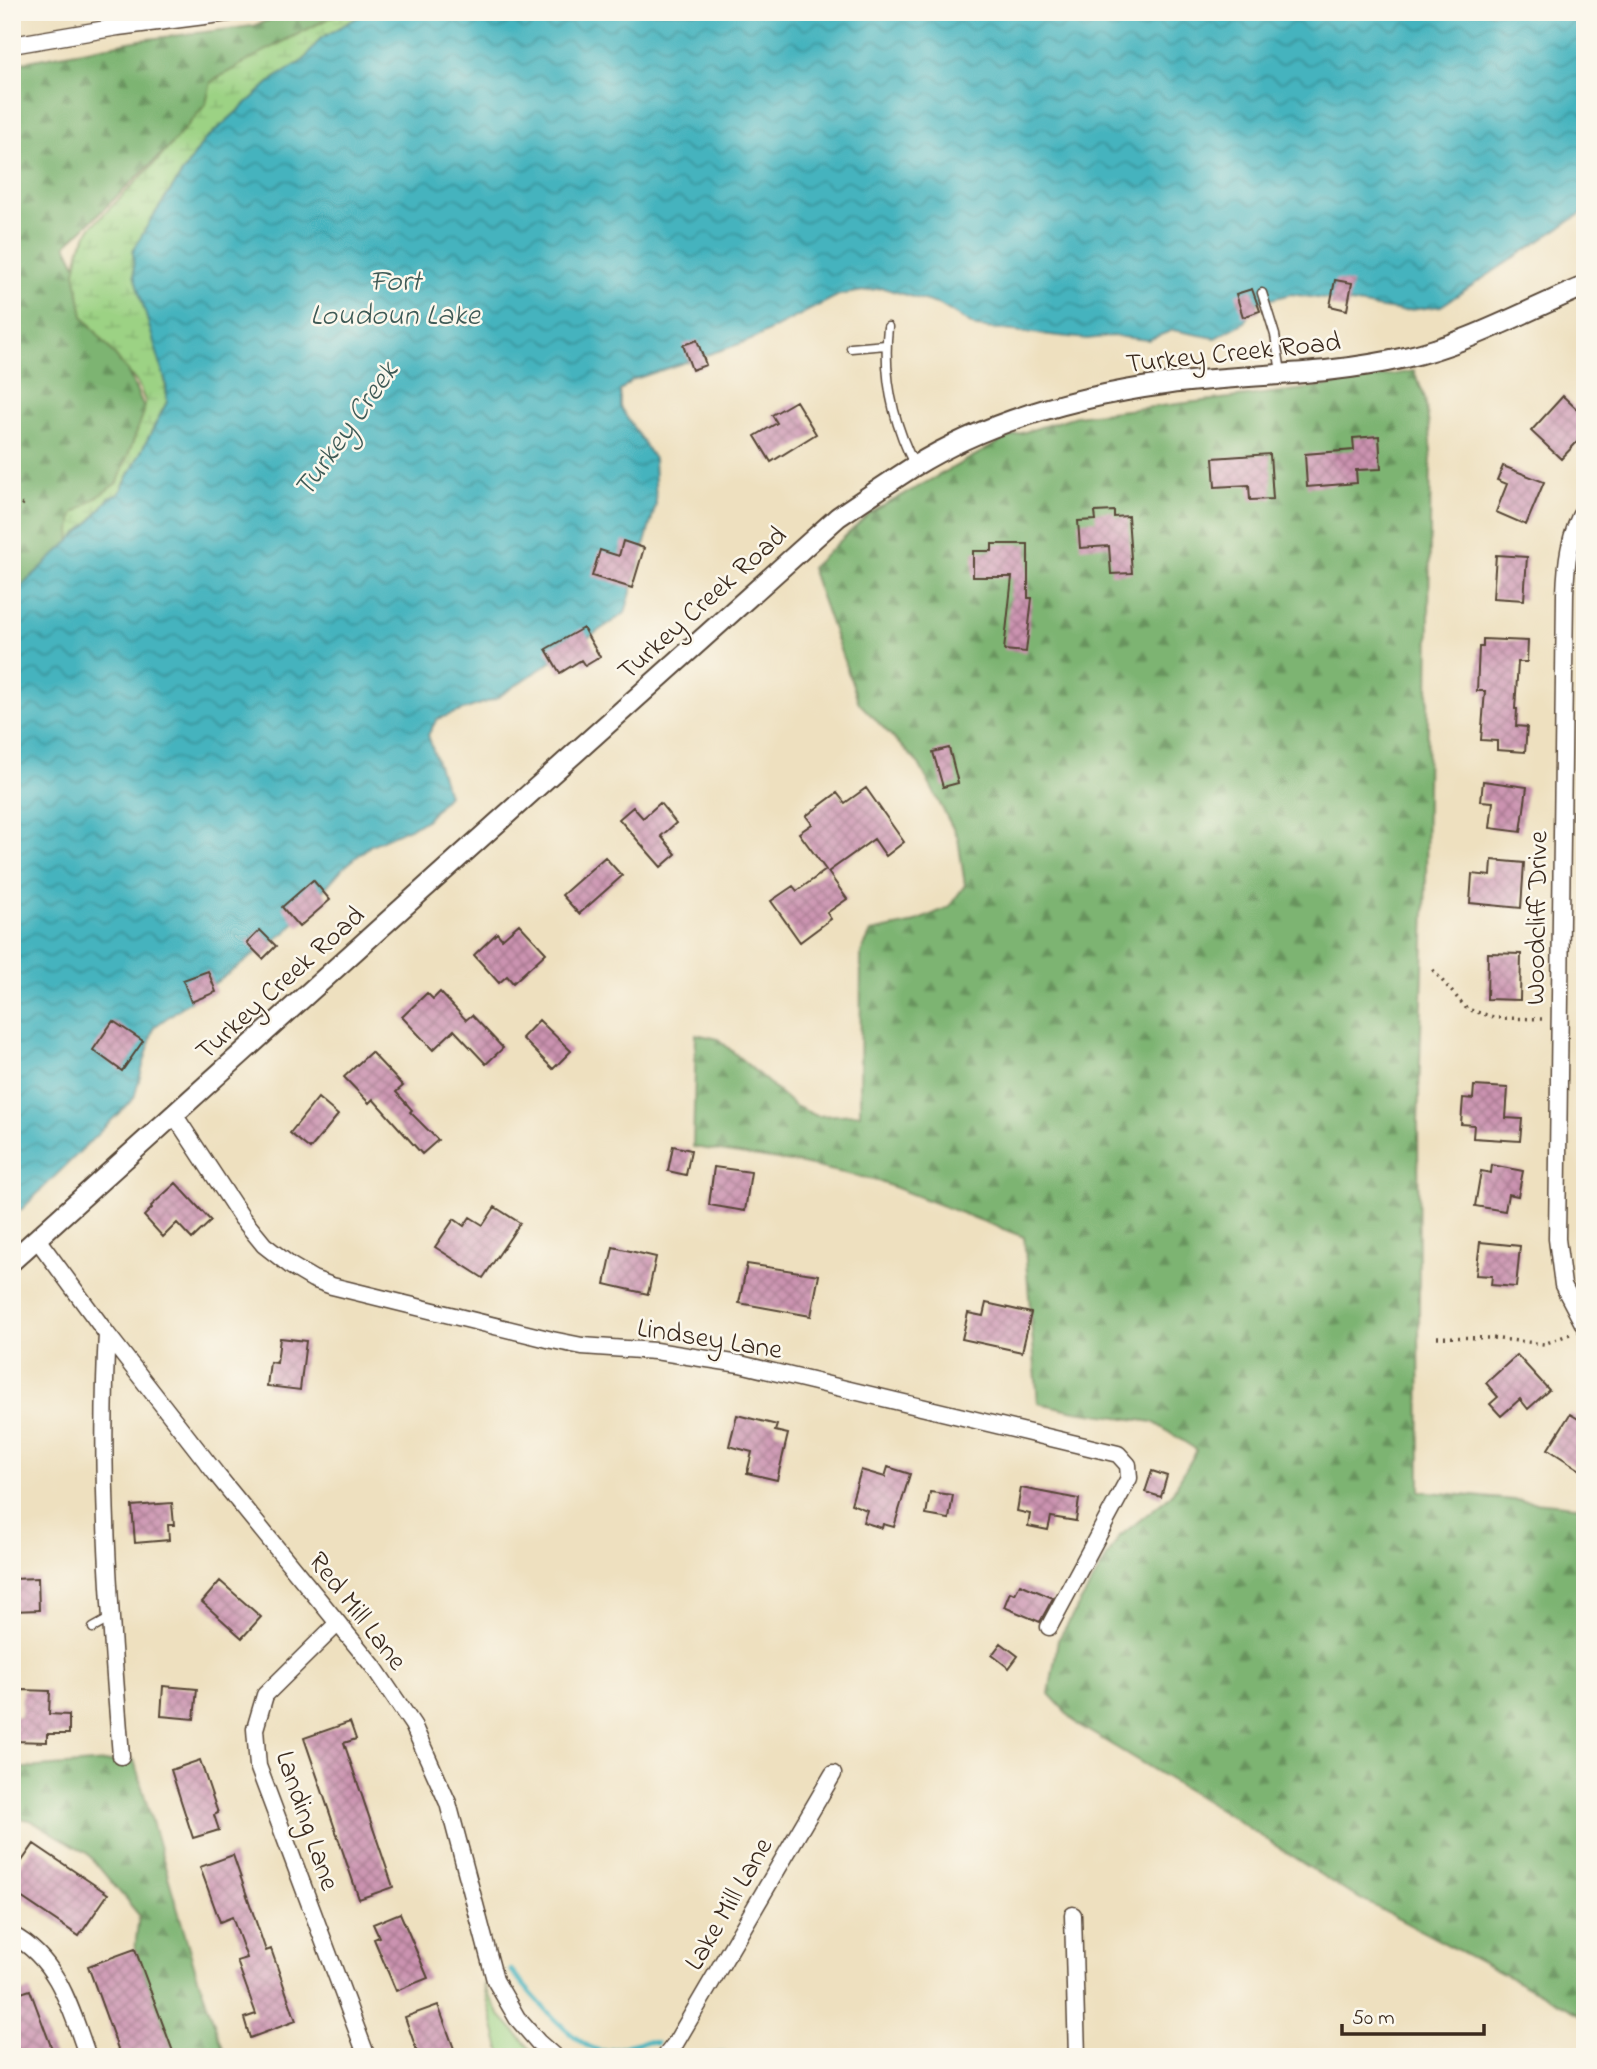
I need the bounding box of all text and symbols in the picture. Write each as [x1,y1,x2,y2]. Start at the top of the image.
water label: Fort Loudoun Lake [310,261,481,339]
street label: Turkey Creek Road [1124,323,1343,386]
water label: Turkey Creek [284,352,412,508]
street label: Turkey Creek Road [609,517,797,692]
street label: Woodcliff Drive [1516,830,1561,1006]
street label: Turkey Creek Road [187,897,375,1072]
street label: Lindsey Lane [634,1309,785,1372]
street label: Red Mill Lane [297,1544,416,1681]
street label: Landing Lane [263,1746,349,1897]
street label: Lake Mill Lane [675,1830,785,1979]
scale bar [1342,1992,1483,2036]
text: 50 m [1352,2004,1395,2034]

